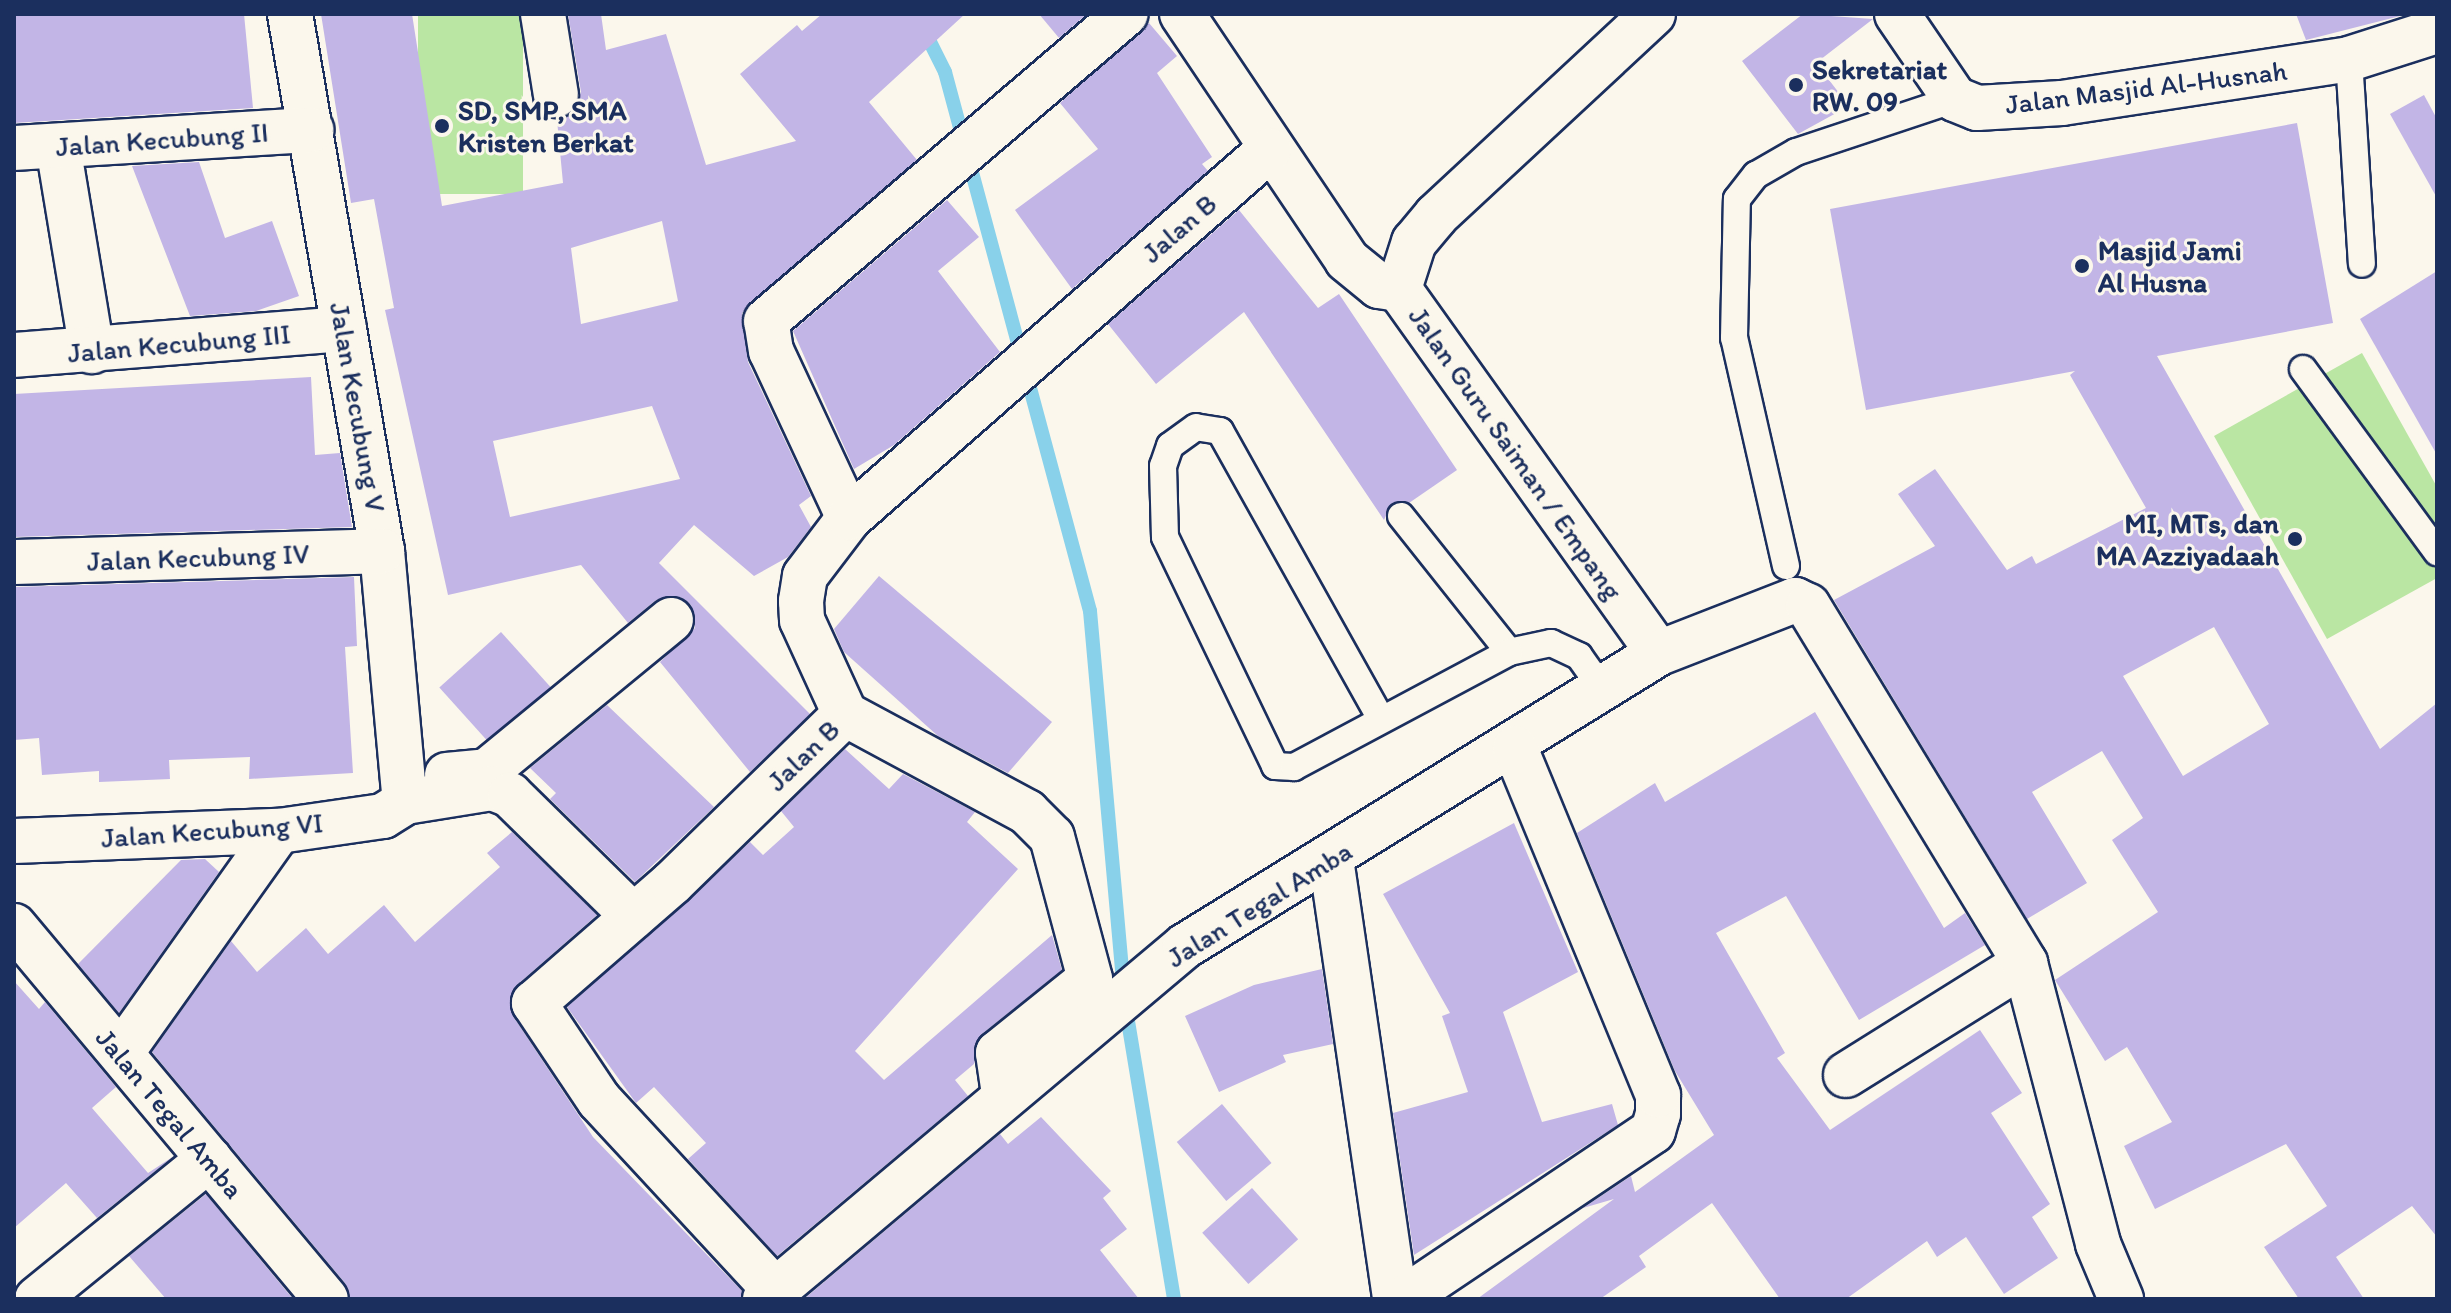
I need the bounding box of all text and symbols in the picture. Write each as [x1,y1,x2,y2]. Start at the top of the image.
place label: Sekretariat RW. 09 [1812,52,1947,118]
street label: Jalan Masjid Al-Husnah [2003,53,2289,121]
marker: Sekretariat RW. 09 [1787,76,1805,94]
place label: SD, SMP, SMA Kristen Berkat [458,93,633,159]
street label: Jalan Kecubung II [54,115,270,163]
marker: SD, SMP, SMA Kristen Berkat [433,117,451,135]
street label: Jalan B [1135,186,1223,270]
place label: Masjid Jami Al Husna [2098,233,2241,299]
marker: Masjid Jami Al Husna [2073,257,2091,275]
street label: Jalan Kecubung V [323,299,393,515]
street label: Jalan Guru Saiman / Empang [1402,300,1630,606]
street label: Jalan Kecubung III [66,316,292,370]
place label: MI, MTs, dan MA Azziyadaah [2096,506,2279,572]
marker: MI, MTs, dan MA Azziyadaah [2286,530,2304,548]
street label: Jalan Kecubung IV [86,536,310,578]
street label: Jalan B [759,712,847,798]
street label: Jalan Kecubung VI [99,805,325,855]
street label: Jalan Tegal Amba [1161,834,1357,974]
street label: Jalan Tegal Amba [90,1022,250,1204]

